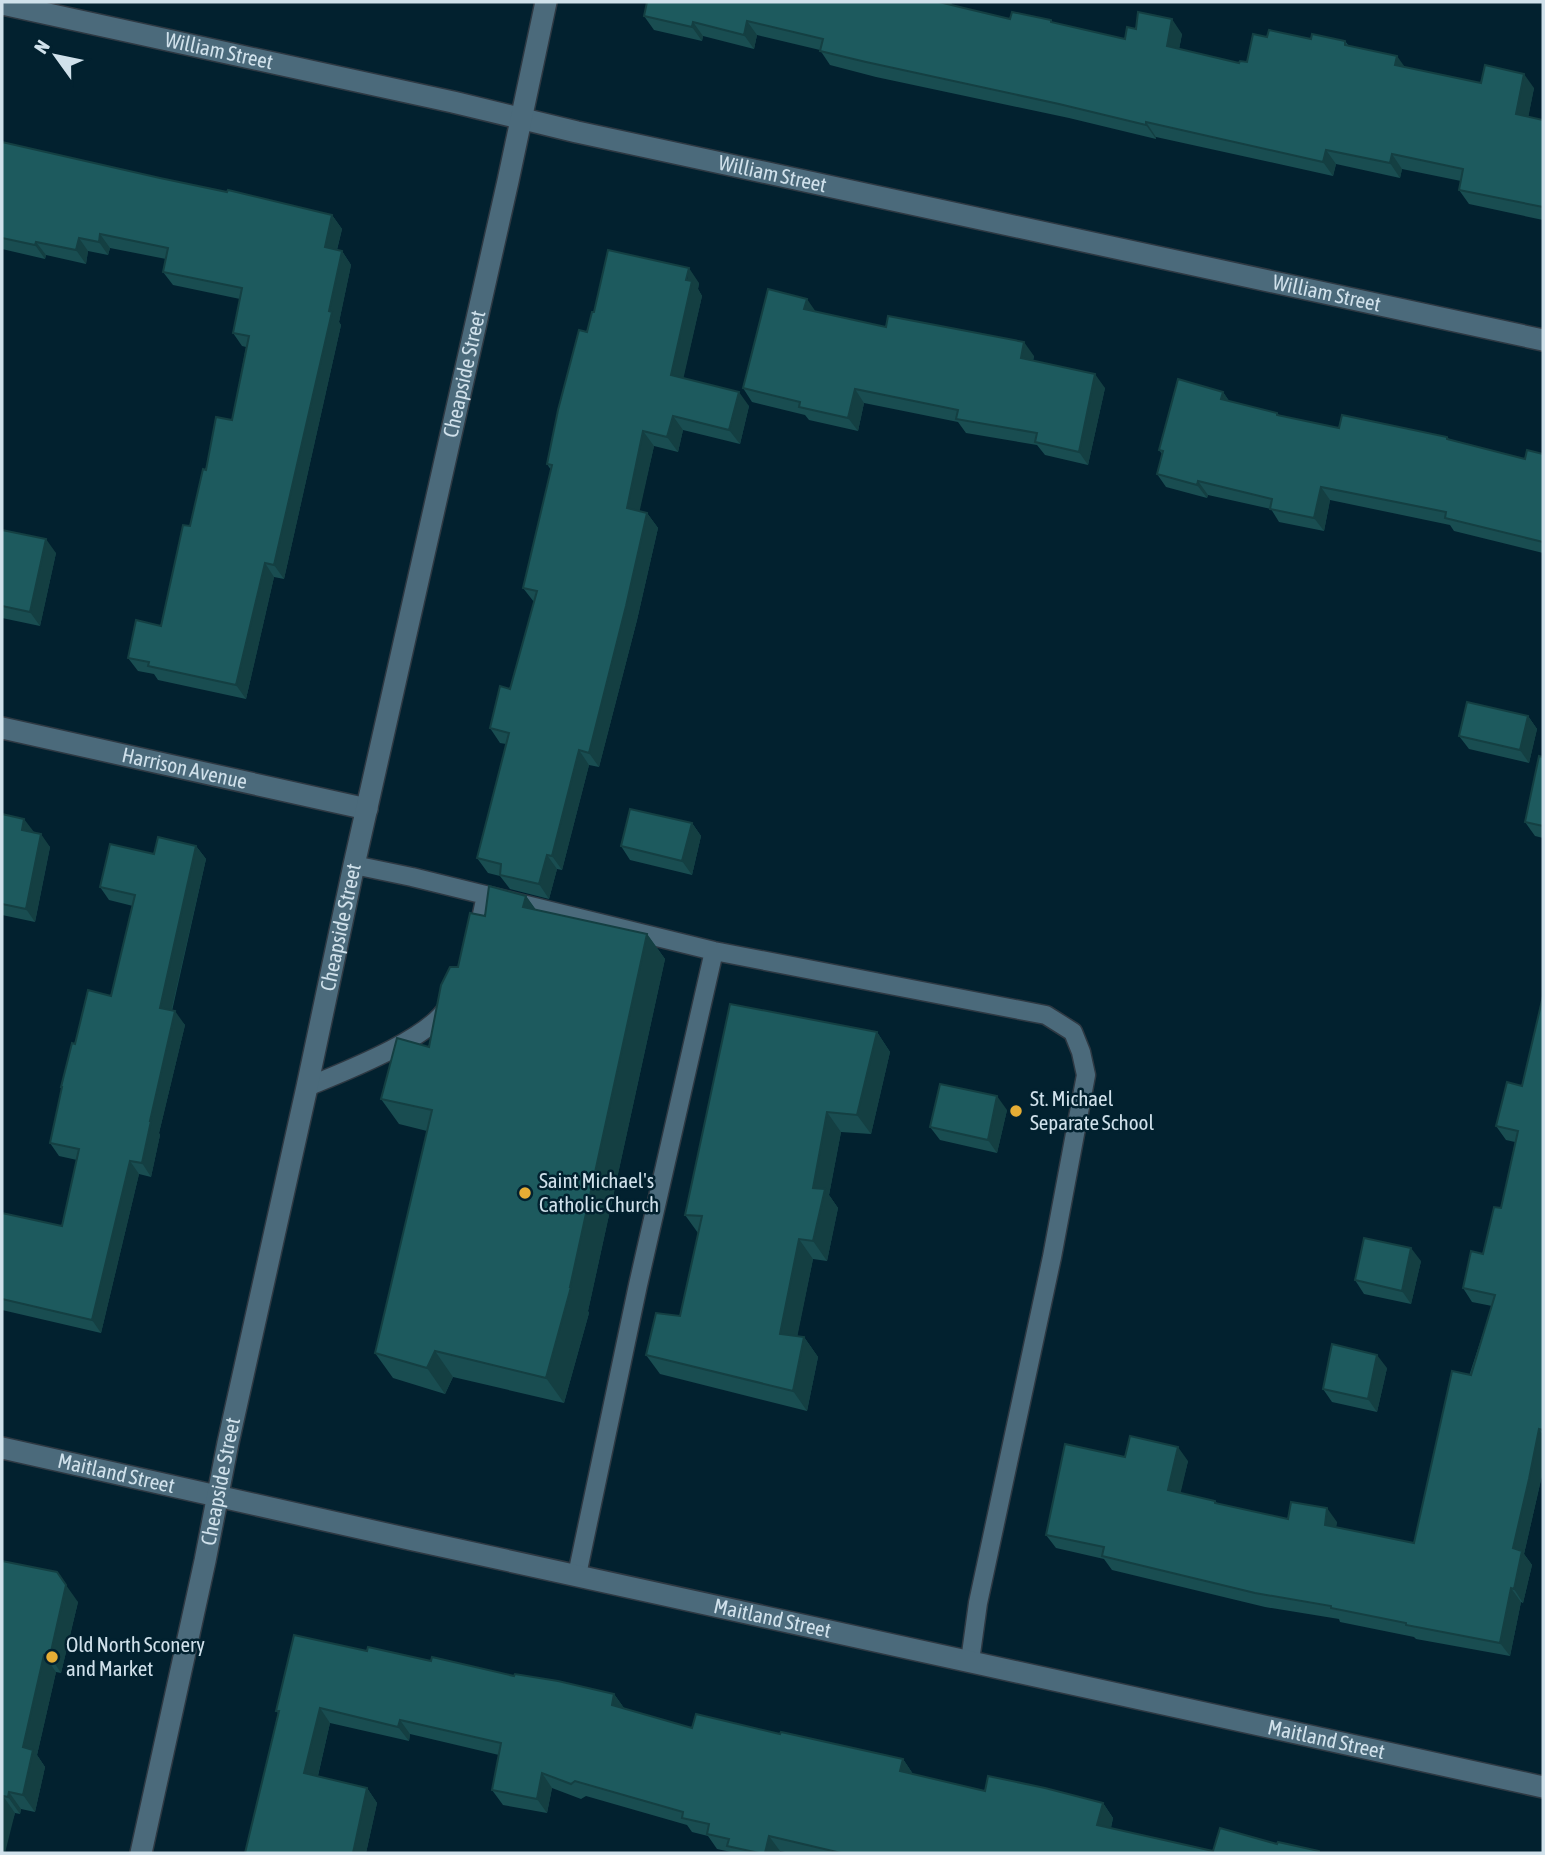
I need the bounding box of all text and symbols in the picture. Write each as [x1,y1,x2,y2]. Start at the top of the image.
north arrow [21,21,91,91]
street label: William Street [163,27,275,74]
text: N [29,36,54,57]
street label: William Street [716,150,829,196]
street label: William Street [1271,269,1383,316]
street label: Cheapside Street [438,308,490,440]
street label: Harrison Avenue [120,742,250,793]
street label: Cheapside Street [315,861,365,993]
place label: St. Michael Separate School [1030,1086,1154,1134]
marker: St. Michael Separate School [1008,1103,1024,1119]
place label: Saint Michael's Catholic Church [539,1168,659,1216]
marker: Saint Michael's Catholic Church [517,1185,533,1201]
street label: Cheapside Street [195,1415,244,1547]
street label: Maitland Street [56,1448,177,1497]
street label: Maitland Street [712,1593,833,1642]
place label: Old North Sconery and Market [66,1632,205,1680]
marker: Old North Sconery and Market [44,1649,60,1665]
street label: Maitland Street [1266,1714,1387,1763]

